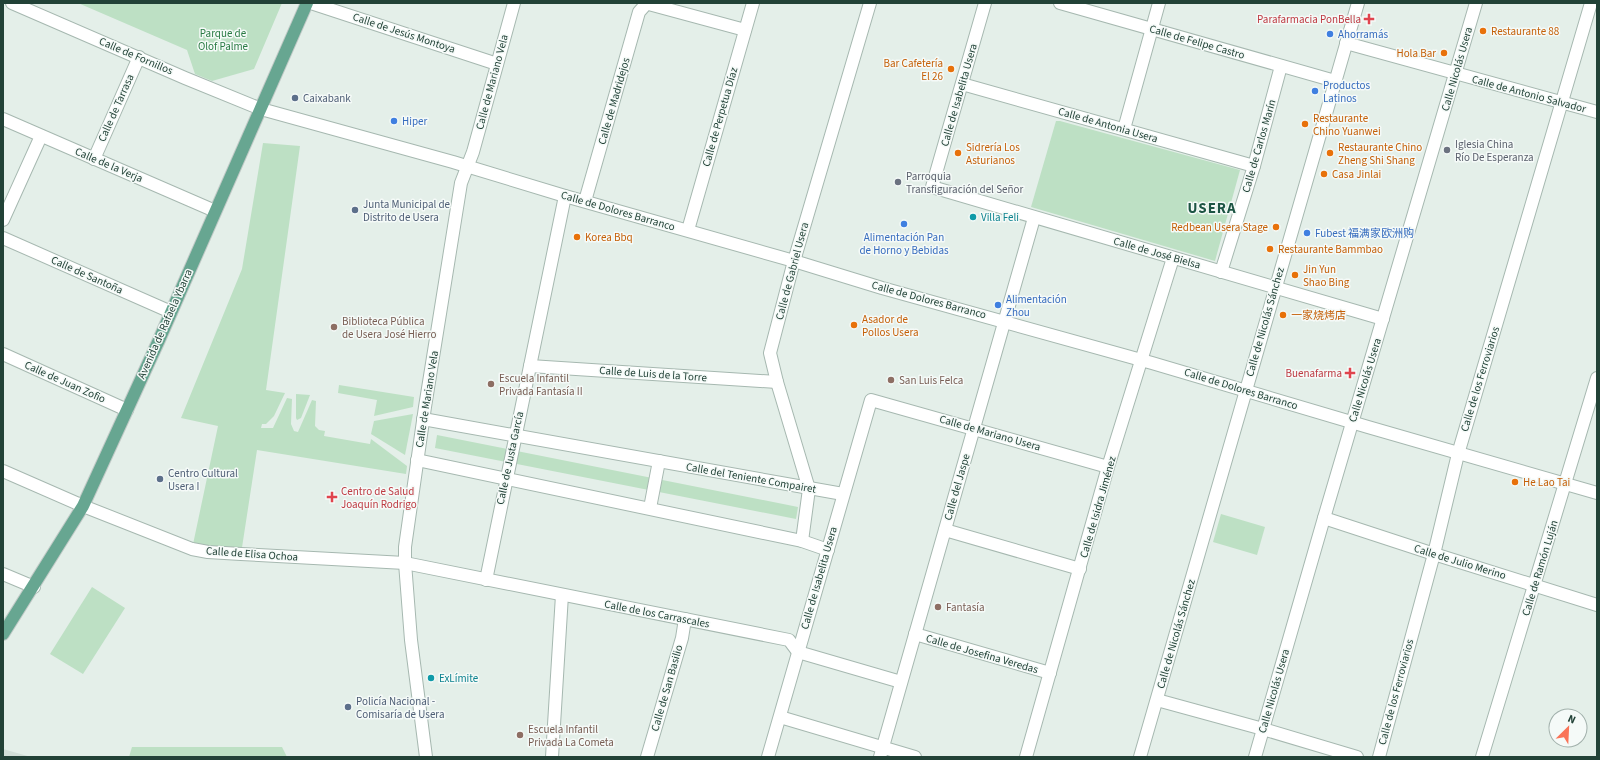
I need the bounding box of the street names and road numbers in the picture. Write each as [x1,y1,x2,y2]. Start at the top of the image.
street label: Calle de Jesús Montoya [351,9,457,57]
street label: Calle de Felipe Castro [1148,21,1246,63]
street label: Calle Nicolás Usera [1438,25,1476,113]
street label: Calle de Mariano Vela [472,33,512,131]
street label: Calle de Fornillos [97,34,176,78]
street label: Calle de Isabelita Usera [937,42,981,148]
street label: Calle de Madridejos [594,55,634,146]
street label: Calle de Perpetua Díaz [699,65,741,168]
street label: Calle de Tarrasa [94,72,138,144]
street label: Calle de Antonio Salvador [1470,72,1588,117]
street label: Calle de Carlos Marín [1239,98,1279,194]
street label: Calle de Antonia Usera [1056,104,1160,146]
street label: Calle de la Verja [73,144,145,186]
street label: Calle de Dolores Barranco [559,188,677,234]
street label: Calle de Gabriel Usera [772,221,812,321]
street label: Calle de José Bielsa [1112,233,1202,273]
street label: Calle de Santoña [49,252,125,298]
street label: Calle de Nicolás Sánchez [1242,265,1288,378]
street label: Avenida de Rafaela Ybarra [134,267,196,381]
street label: Calle de Dolores Barranco [870,277,988,323]
street label: Calle de los Ferroviarios [1457,324,1503,433]
street label: Calle Nicolás Usera [1345,336,1385,424]
street label: Calle de Mariano Vela [412,349,442,449]
street label: Calle de Juan Zofio [22,357,108,407]
street label: Calle de Luis de la Torre [599,363,708,385]
street label: Calle de Dolores Barranco [1182,365,1300,413]
street label: Calle de Justa García [493,410,527,506]
street label: Calle de Mariano Usera [938,411,1042,455]
street label: Calle del Jaspe [940,451,974,522]
street label: Calle de Isidra Jiménez [1076,454,1120,560]
street label: Calle del Teniente Compairet [685,459,818,497]
street label: Calle de Ramón Luján [1518,518,1562,618]
street label: Calle de Isabelita Usera [797,525,841,631]
street label: Calle de Julio Merino [1412,541,1508,583]
street label: Calle de Elisa Ochoa [206,543,298,565]
street label: Calle de Nicolás Sánchez [1153,577,1199,690]
street label: Calle de los Carrascales [603,596,711,632]
street label: Calle de Josefina Veredas [924,631,1040,677]
street label: Calle de los Ferroviarios [1375,637,1417,747]
street label: Calle de San Basilio [647,643,687,733]
street label: Calle Nicolás Usera [1255,647,1293,735]

